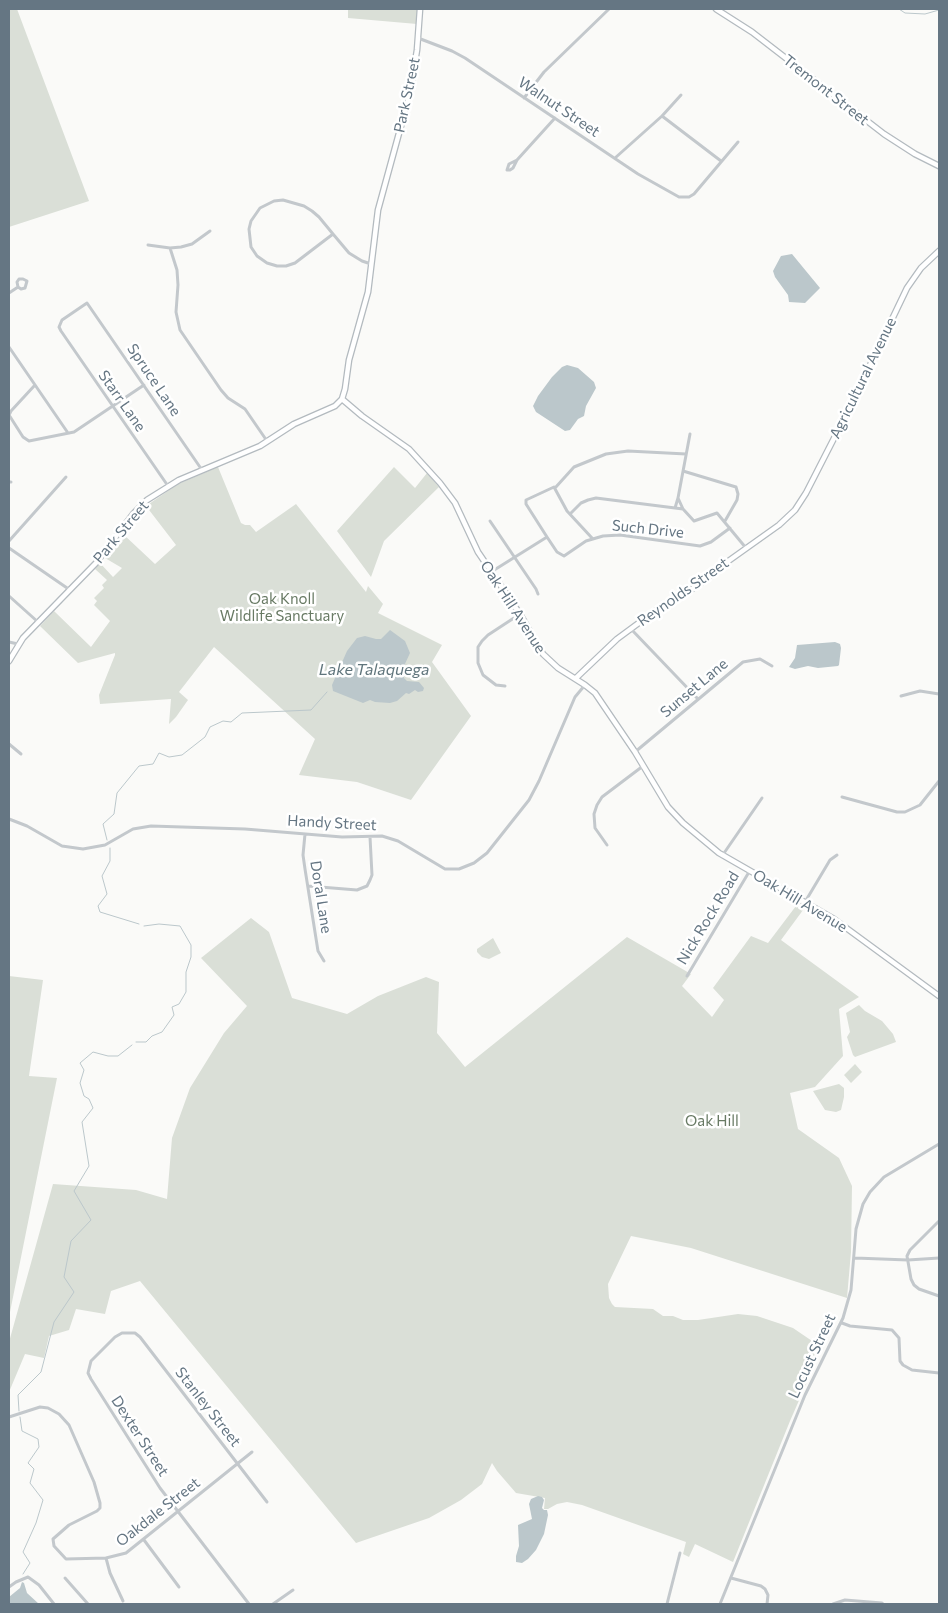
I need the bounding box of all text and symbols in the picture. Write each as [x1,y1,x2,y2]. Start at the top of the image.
street label: Tremont Street [779,51,873,129]
street label: Park Street [390,56,424,134]
street label: Walnut Street [515,73,603,141]
street label: Agricultural Avenue [826,315,900,441]
street label: Spruce Lane [123,340,185,420]
street label: Starr Lane [94,367,150,435]
street label: Park Street [89,497,153,567]
street label: Such Drive [611,516,685,542]
street label: Reynolds Street [634,554,732,630]
street label: Oak Hill Avenue [476,557,550,657]
park label: Oak Knoll Wildlife Sanctuary [220,590,344,625]
street label: Sunset Lane [657,655,731,721]
water label: Lake Talaquega [319,660,429,680]
street label: Handy Street [287,812,377,834]
street label: Doral Lane [306,859,336,935]
street label: Oak Hill Avenue [750,866,850,936]
street label: Nick Rock Road [673,868,743,968]
park label: Oak Hill [685,1112,739,1130]
street label: Locust Street [784,1311,840,1401]
street label: Stanley Street [171,1364,245,1450]
street label: Dexter Street [107,1392,173,1480]
street label: Oakdale Street [112,1474,204,1550]

